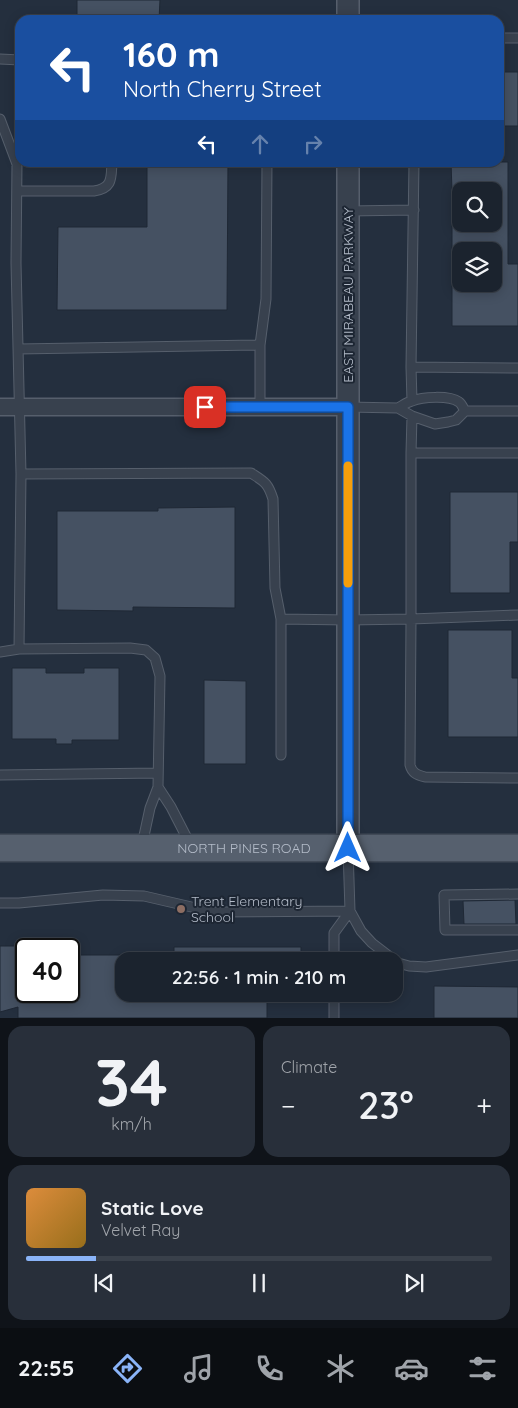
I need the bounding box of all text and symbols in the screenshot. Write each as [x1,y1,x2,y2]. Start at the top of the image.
text: 160 m [123,32,220,76]
icon: left [40,35,105,100]
text: North Cherry Street [123,75,322,103]
icon: left [193,130,221,158]
icon: ahead [246,130,274,158]
icon: right [299,130,327,158]
map controls [452,182,502,292]
button: search [452,182,502,232]
street label: EAST MIRABEAU PARKWAY [339,207,357,383]
button: layers [452,242,502,292]
pin [184,386,226,428]
icon: arrive [191,393,219,421]
position arrow [321,821,373,873]
street label: NORTH PINES ROAD [177,839,311,857]
place label: Trent Elementary School [191,892,303,926]
marker: Trent Elementary School [175,903,187,915]
speed limit sign: 40 [15,938,80,1003]
text: 22:56 · 1 min · 210 m [172,965,346,989]
text: 34 [95,1041,168,1122]
text: Climate [281,1057,337,1077]
text: 23° [358,1081,414,1129]
text: − [281,1088,296,1123]
text: + [476,1088,492,1123]
text: km/h [111,1114,152,1134]
text: Static Love [101,1196,204,1220]
text: Velvet Ray [101,1220,180,1240]
icon: previous [90,1269,118,1297]
icon: pause [245,1269,273,1297]
icon: next [400,1269,428,1297]
icon: directions [110,1351,145,1386]
icon: music [181,1351,216,1386]
icon: phone [252,1351,287,1386]
icon: climate [323,1351,358,1386]
icon: car [394,1351,429,1386]
icon: filters [465,1351,500,1386]
text: 22:55 [18,1354,74,1382]

